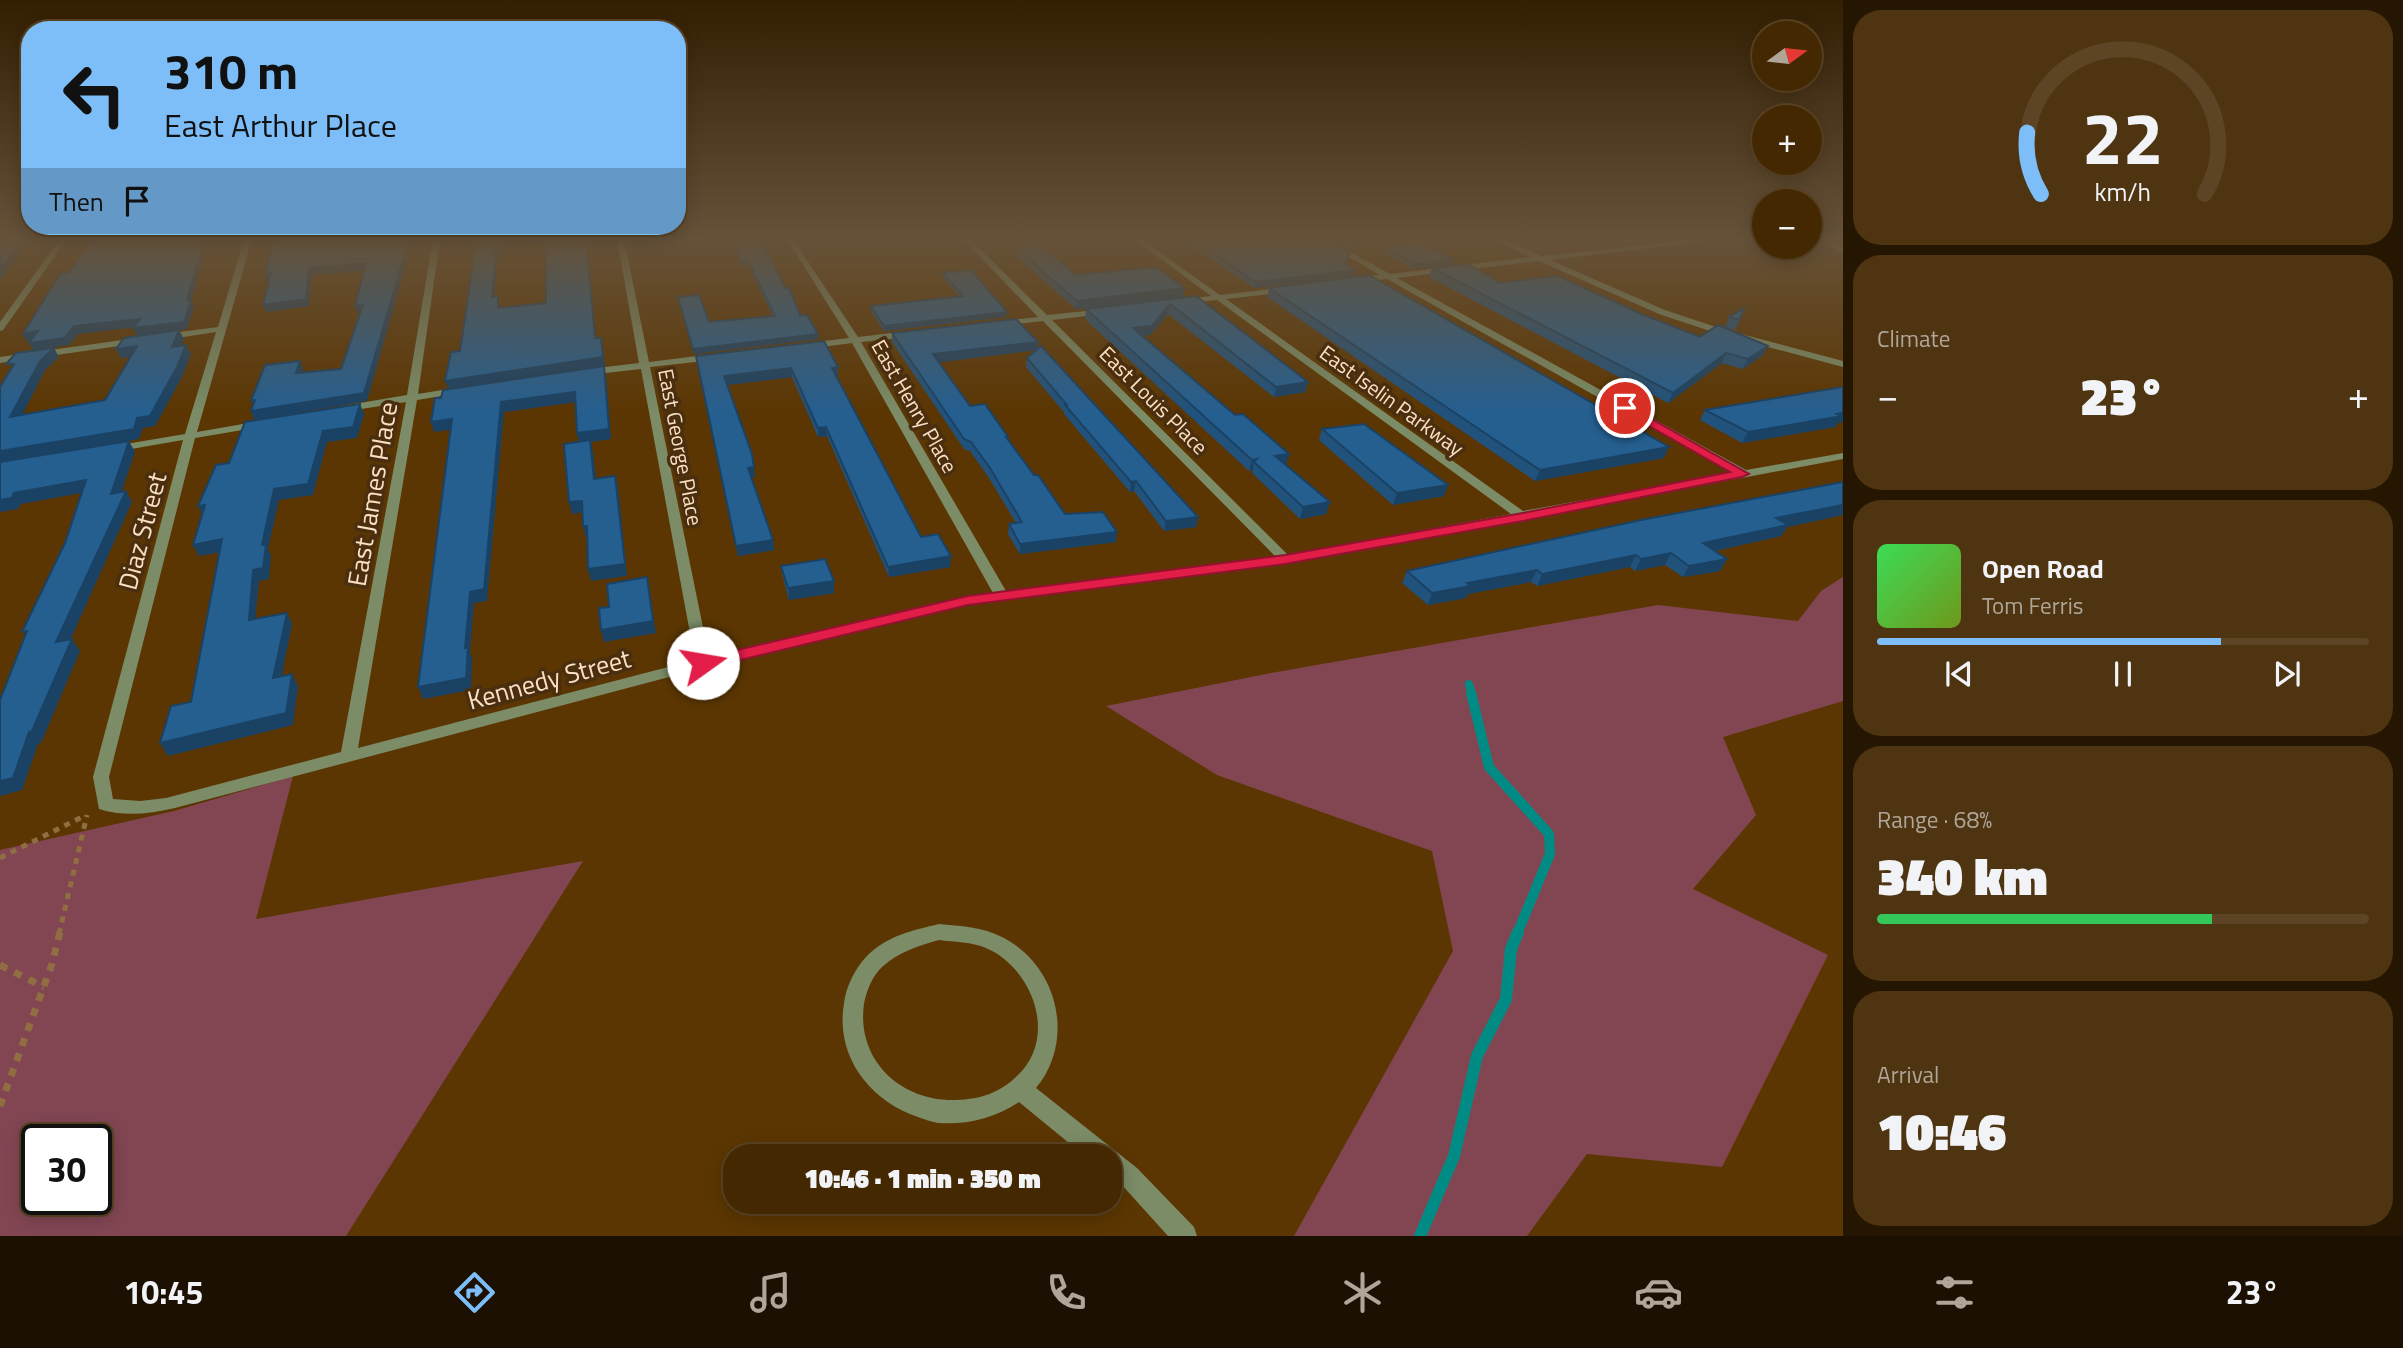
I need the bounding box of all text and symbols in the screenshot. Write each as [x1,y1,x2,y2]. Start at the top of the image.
north arrow [1752,21,1822,91]
map controls [1752,21,1822,259]
text: 310 m [164,33,298,108]
icon: left [49,49,140,140]
text: 22 [2082,82,2164,192]
text: East Arthur Place [164,101,397,149]
button: + [1752,105,1822,175]
text: km/h [2095,172,2151,210]
text: Then [49,182,104,221]
icon: arrive [118,182,156,220]
button: − [1752,189,1822,259]
text: Climate [1877,321,1950,356]
street label: East Henry Place [864,333,966,479]
street label: East Iselin Parkway [1313,337,1471,463]
street label: East Louis Place [1092,338,1216,462]
text: 23° [2080,356,2166,435]
street label: East George Place [650,366,712,528]
text: − [1877,366,1898,424]
text: + [2348,366,2369,424]
pin [1595,378,1655,438]
icon: arrive [1606,389,1644,427]
street label: East James Place [337,399,407,589]
street label: Diaz Street [108,468,176,594]
text: Open Road [1982,549,2104,588]
text: Tom Ferris [1982,588,2083,623]
position arrow [666,626,740,700]
street label: Kennedy Street [463,638,635,720]
icon: previous [1940,655,1978,693]
icon: pause [2104,655,2142,693]
icon: next [2268,655,2306,693]
text: Range · 68% [1877,802,1992,837]
text: 340 km [1877,836,2048,915]
text: Arrival [1877,1057,1939,1092]
text: 10:46 [1877,1091,2006,1170]
speed limit sign: 30 [21,1124,112,1215]
text: 10:46 · 1 min · 350 m [804,1159,1041,1198]
text: 10:45 [123,1268,203,1316]
icon: directions [450,1268,499,1317]
icon: music [746,1268,795,1317]
icon: phone [1042,1268,1091,1317]
icon: climate [1338,1268,1387,1317]
icon: car [1634,1268,1683,1317]
icon: filters [1930,1268,1979,1317]
text: 23° [2226,1268,2279,1316]

